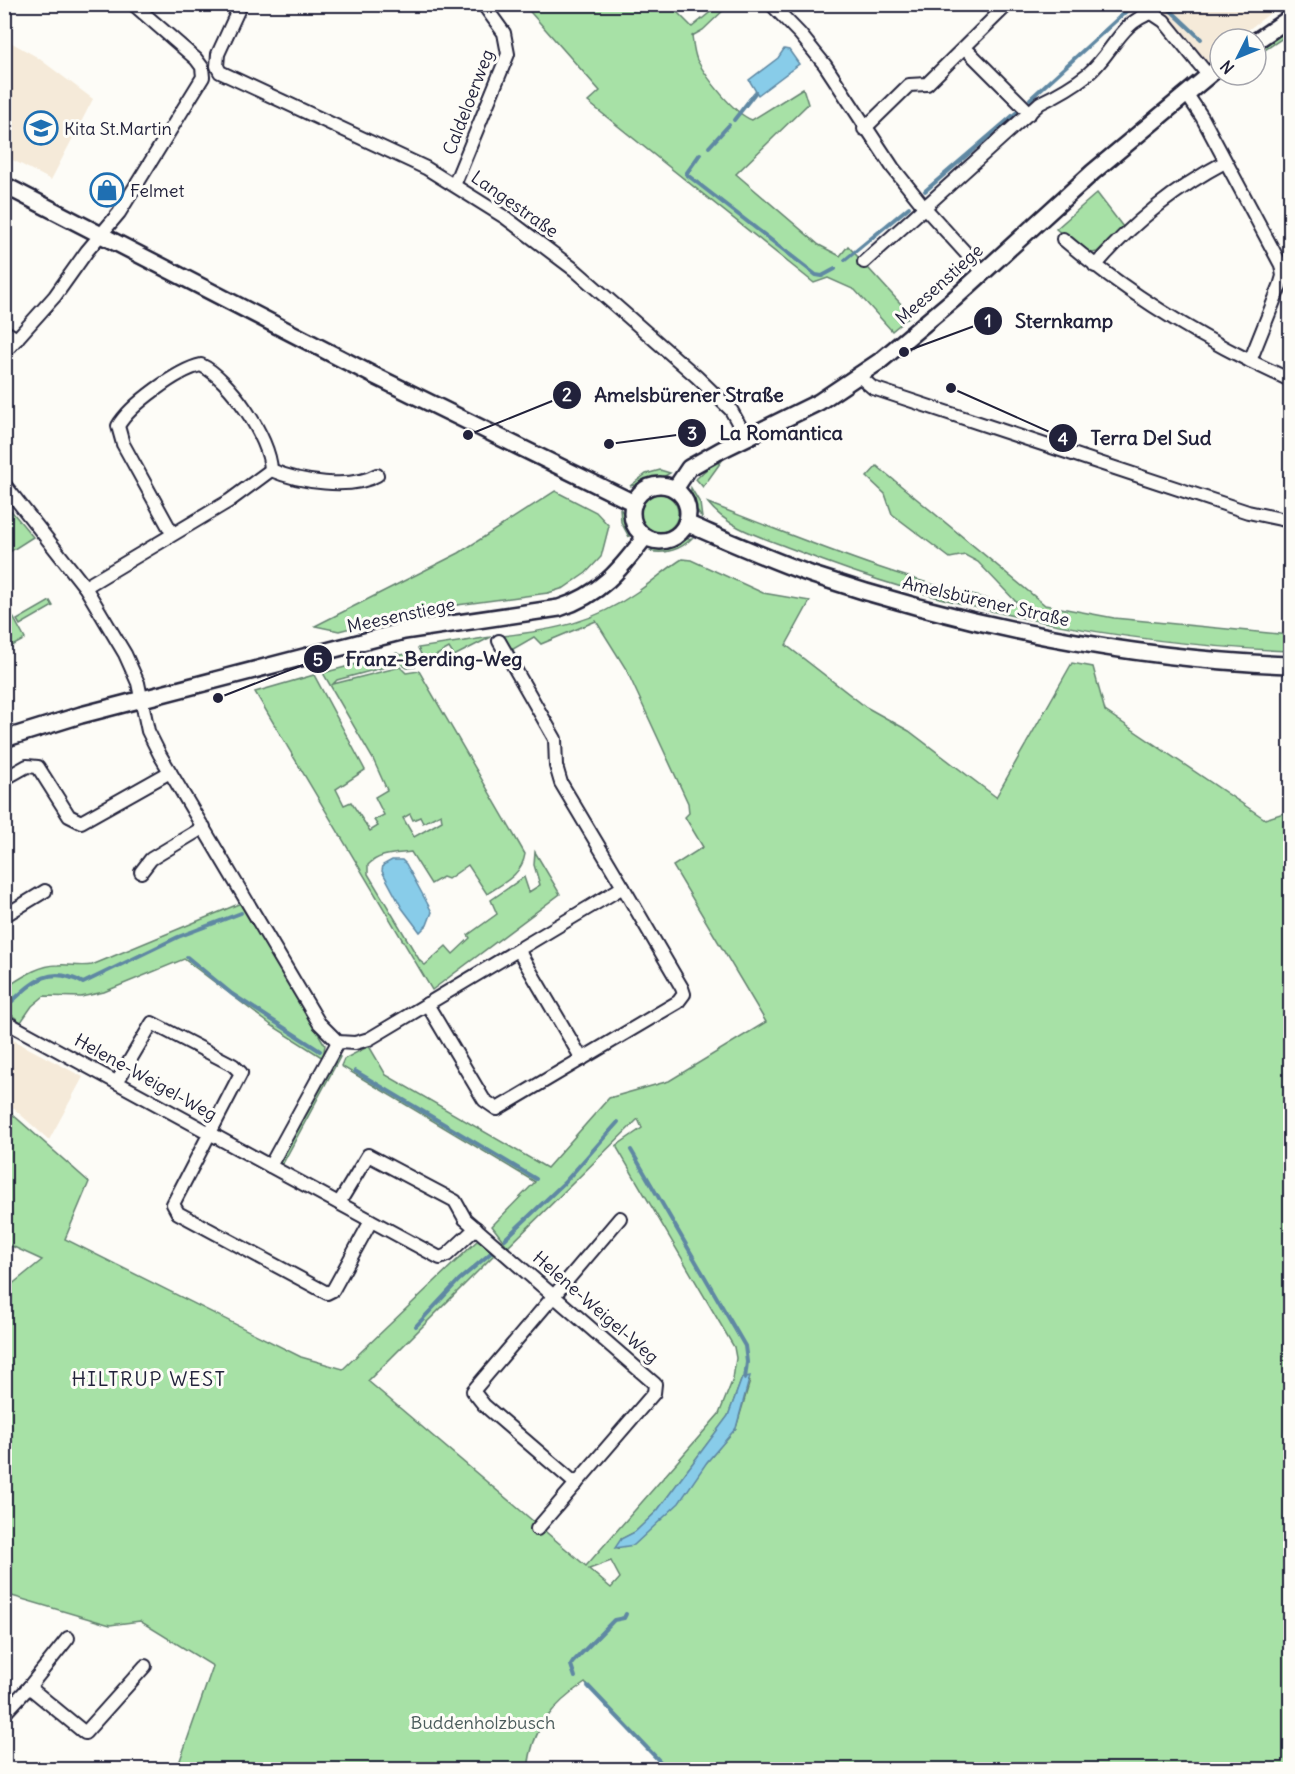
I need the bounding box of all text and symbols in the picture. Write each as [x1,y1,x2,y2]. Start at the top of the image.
north arrow [1208,27,1268,87]
street label: Caldeloerweg [437,46,499,158]
text: N [1216,56,1238,78]
school or university icon: Kita St.Martin [23,110,59,146]
place label: Kita St.Martin [64,117,172,140]
street label: Langestraße [467,166,563,242]
shop icon: Felmet [89,172,125,208]
place label: Felmet [130,179,185,202]
street label: Meesenstiege [890,239,988,329]
callout: Sternkamp [973,302,1125,340]
text: Sternkamp [1015,308,1113,333]
text: 1 [984,309,992,332]
callout: Amelsbürener Straße [552,376,796,414]
text: Amelsbürener Straße [594,382,784,407]
text: 2 [562,383,572,406]
callout: La Romantica [677,414,855,452]
callout: Terra Del Sud [1048,419,1223,457]
text: La Romantica [719,420,843,445]
text: 3 [687,422,697,445]
text: Terra Del Sud [1091,425,1212,450]
text: 4 [1058,427,1069,450]
street label: Amelsbürener Straße [900,571,1072,631]
street label: Meesenstiege [345,592,457,638]
callout: Franz-Berding-Weg [303,640,534,678]
text: Franz-Berding-Weg [346,646,522,671]
text: 5 [313,648,323,671]
street label: Helene-Weigel-Weg [71,1028,221,1126]
street label: Helene-Weigel-Weg [528,1246,664,1368]
district label: HILTRUP WEST [71,1366,227,1391]
park label: Buddenholzbusch [411,1711,555,1734]

